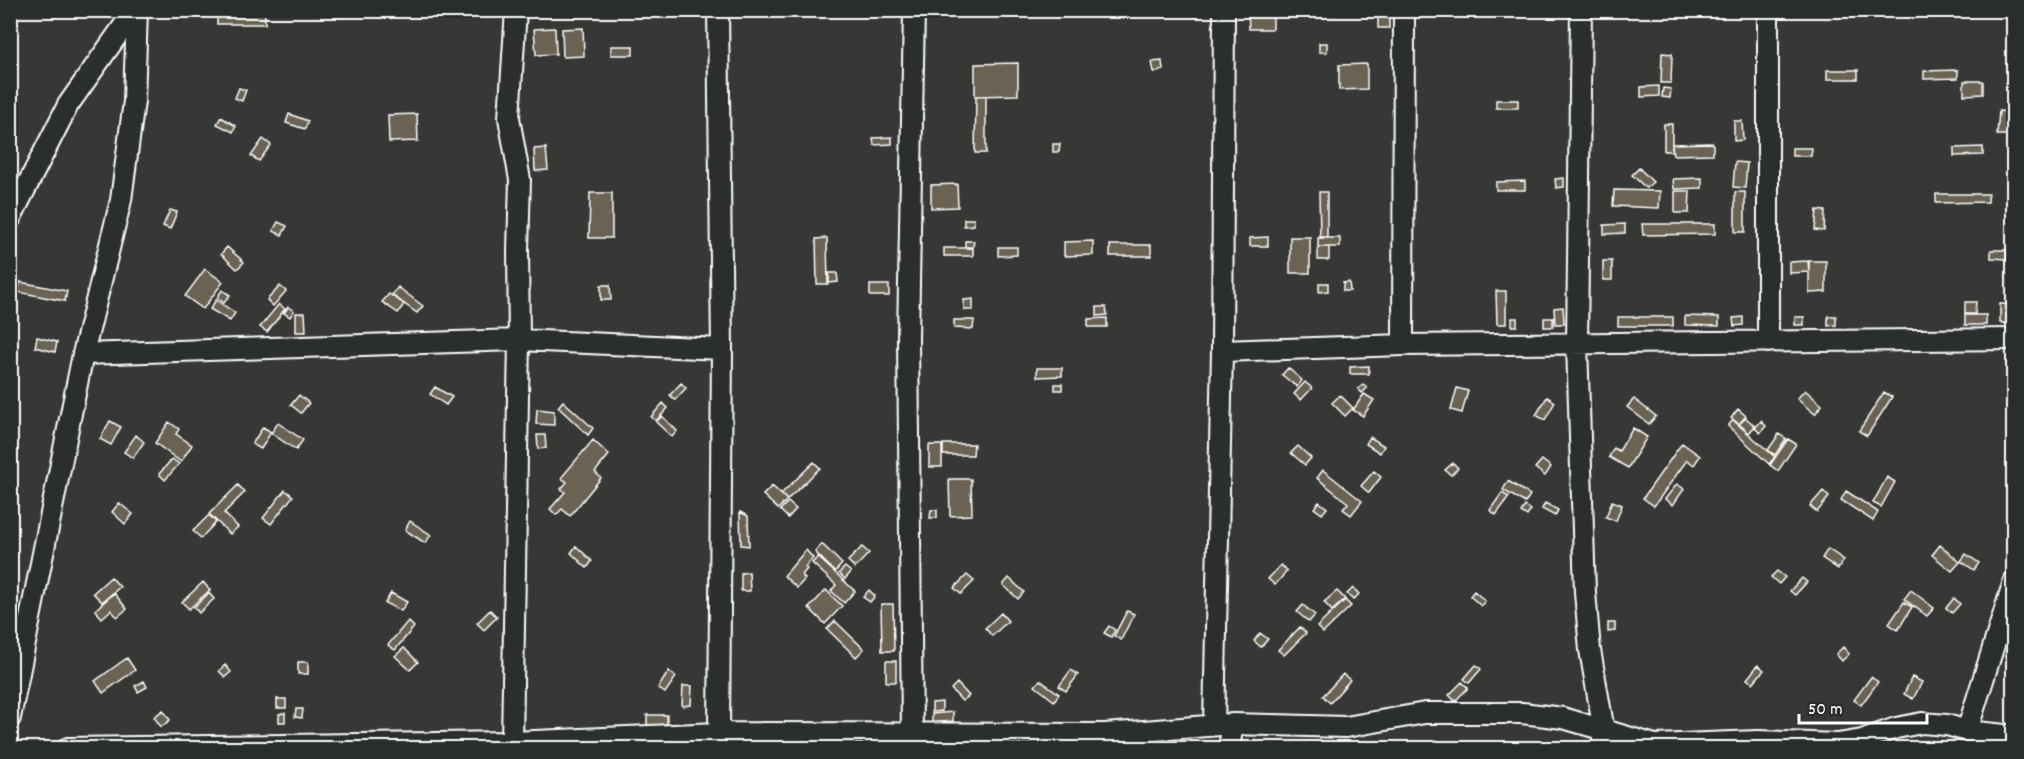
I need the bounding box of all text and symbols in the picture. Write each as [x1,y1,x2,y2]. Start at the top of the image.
scale bar [1799,687,1926,725]
text: 50 m [1808,698,1843,723]

